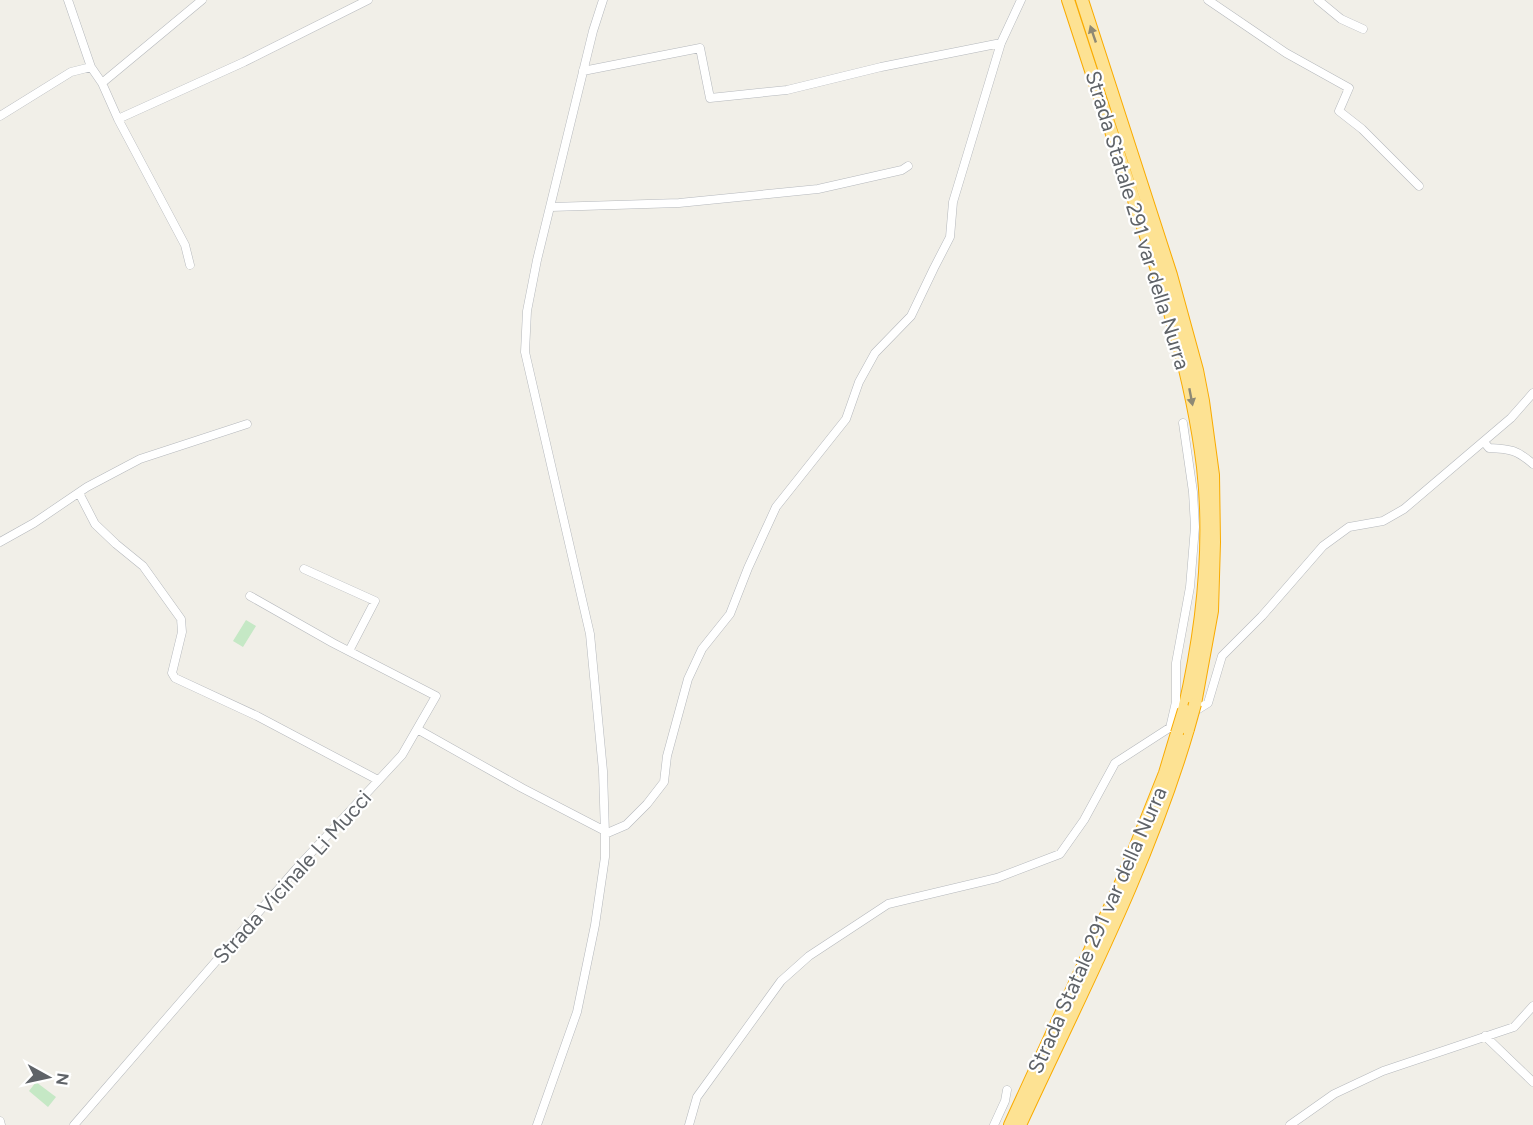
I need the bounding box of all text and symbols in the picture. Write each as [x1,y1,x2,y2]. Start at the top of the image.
one-way arrow [1088,25,1098,43]
street label: Strada Statale 291 var della Nurra [1081,68,1195,372]
one-way arrow [1187,387,1196,406]
street label: Strada Statale 291 var della Nurra [1022,783,1172,1077]
street label: Strada Vicinale Li Mucci [208,785,376,969]
north arrow [18,1047,78,1107]
text: N [52,1072,73,1086]

